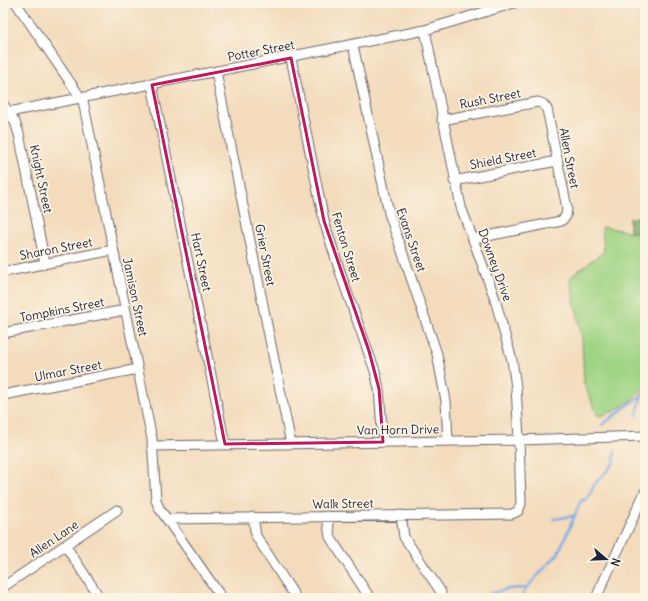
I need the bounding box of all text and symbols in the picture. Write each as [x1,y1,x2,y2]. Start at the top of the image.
street label: Potter Street [226,37,296,64]
street label: Rush Street [458,85,522,112]
street label: Allen Street [556,126,583,189]
street label: Knight Street [27,143,56,214]
street label: Shield Street [468,145,537,172]
street label: Evans Street [394,206,429,274]
street label: Fenton Street [329,210,364,284]
street label: Grier Street [252,223,279,287]
street label: Downey Drive [475,226,516,303]
street label: Hart Street [188,231,215,292]
street label: Sharon Street [18,234,94,263]
street label: Jamison Street [120,256,151,338]
street label: Tompkins Street [18,294,105,325]
street label: Ulmar Street [33,357,103,384]
street label: Van Horn Drive [357,421,439,438]
street label: Walk Street [312,495,374,512]
street label: Allen Lane [26,517,81,560]
north arrow [586,539,626,579]
text: N [608,556,623,568]

